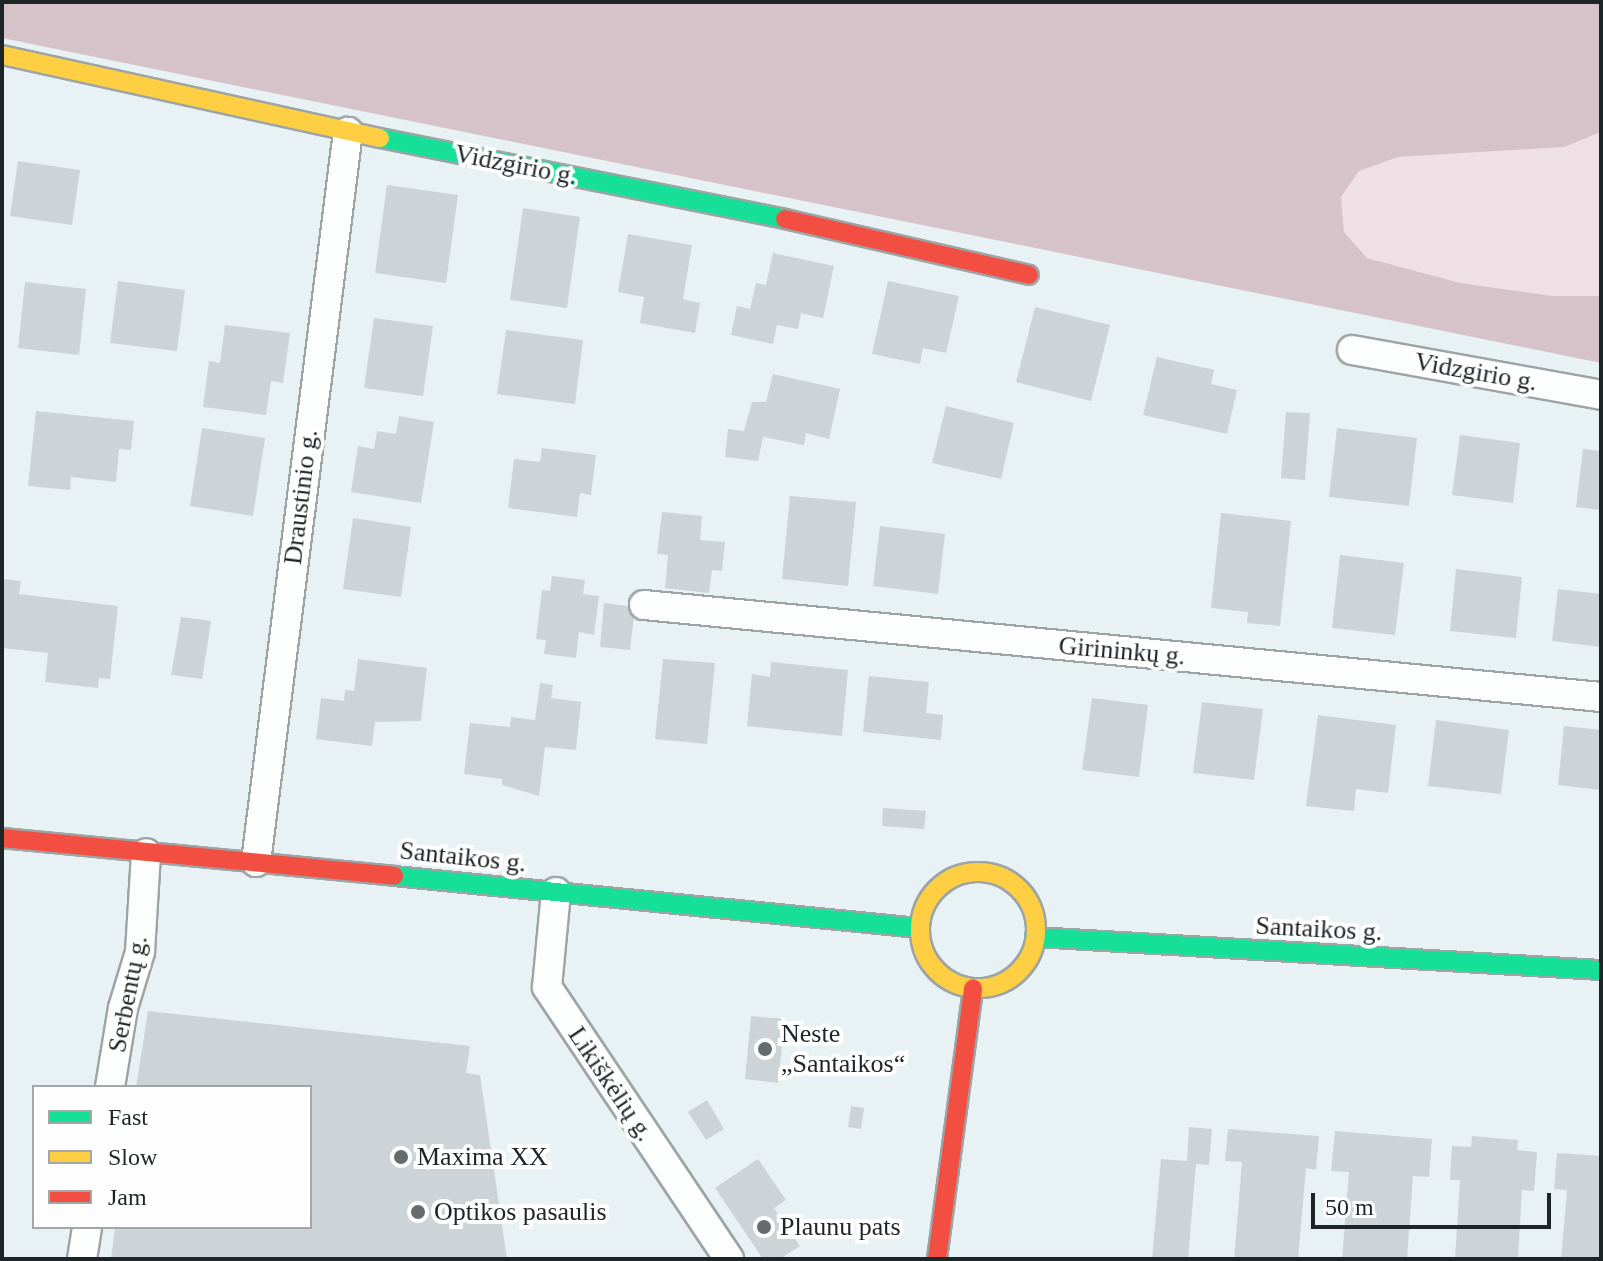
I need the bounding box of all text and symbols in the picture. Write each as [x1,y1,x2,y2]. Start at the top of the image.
street label: Vidzgirio g. [452,138,580,192]
street label: Vidzgirio g. [1412,346,1540,398]
street label: Draustinio g. [277,428,325,566]
street label: Girininkų g. [1057,630,1187,672]
street label: Santaikos g. [398,835,528,879]
street label: Santaikos g. [1255,910,1383,948]
street label: Serbentų g. [101,933,155,1055]
place label: Neste „Santaikos“ [781,1018,905,1080]
street label: Likiškėlių g. [561,1021,661,1147]
marker: Neste „Santaikos“ [756,1040,774,1058]
legend [32,1085,312,1229]
text: Fast [108,1104,148,1130]
place label: Maxima XX [417,1141,548,1173]
text: Slow [108,1144,157,1170]
marker: Maxima XX [392,1148,410,1166]
scale bar [1315,1177,1555,1227]
text: Jam [108,1184,147,1210]
text: 50 m [1325,1194,1374,1220]
place label: Optikos pasaulis [434,1196,607,1228]
marker: Optikos pasaulis [409,1203,427,1221]
place label: Plaunu pats [780,1211,901,1243]
marker: Plaunu pats [755,1218,773,1236]

